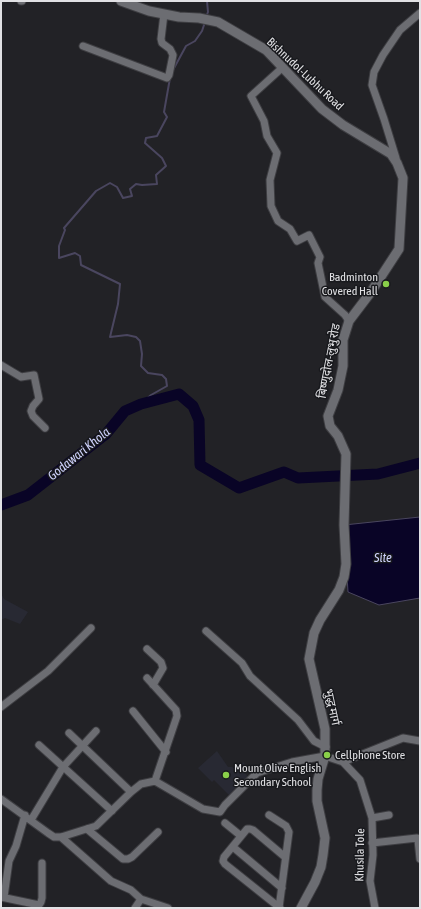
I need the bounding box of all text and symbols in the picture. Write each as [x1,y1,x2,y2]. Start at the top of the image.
street label: Bishnudol-Lubhu Road [264,35,346,113]
place label: Badminton Covered Hall [322,270,378,298]
marker: Badminton Covered Hall [381,279,391,289]
street label: बिष्णुदोल-लुभु रोड [315,322,343,400]
water label: Godawari Khola [45,424,113,484]
water label: Site [374,550,392,566]
street label: भुद्ध मार्ग [321,688,343,726]
place label: Cellphone Store [335,748,405,762]
marker: Cellphone Store [322,750,332,760]
place label: Mount Olive English Secondary School [234,761,321,789]
marker: Mount Olive English Secondary School [221,770,231,780]
street label: Khusila Tole [352,828,368,882]

